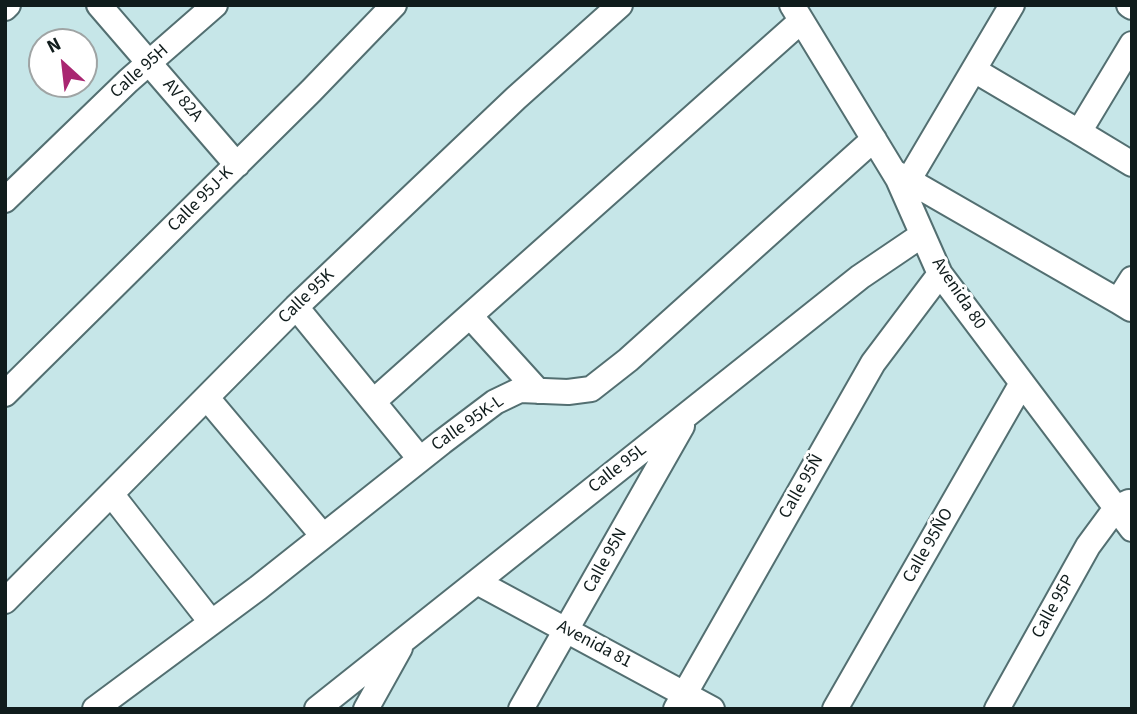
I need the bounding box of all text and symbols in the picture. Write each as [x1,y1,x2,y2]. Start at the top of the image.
north arrow [28,28,98,98]
text: N [42,31,66,61]
street label: Calle 95H [107,40,173,104]
street label: AV 82A [157,75,207,127]
street label: Calle 95J-K [164,163,238,237]
street label: Avenida 80 [926,254,990,334]
street label: Calle 95K [275,265,339,329]
street label: Calle 95K-L [428,391,508,457]
street label: Calle 95L [585,440,651,498]
street label: Calle 95Ñ [775,451,829,523]
street label: Calle 95ÑO [899,505,959,587]
street label: Calle 95N [579,525,633,597]
street label: Calle 95P [1028,572,1080,642]
street label: Avenida 81 [553,616,635,674]

